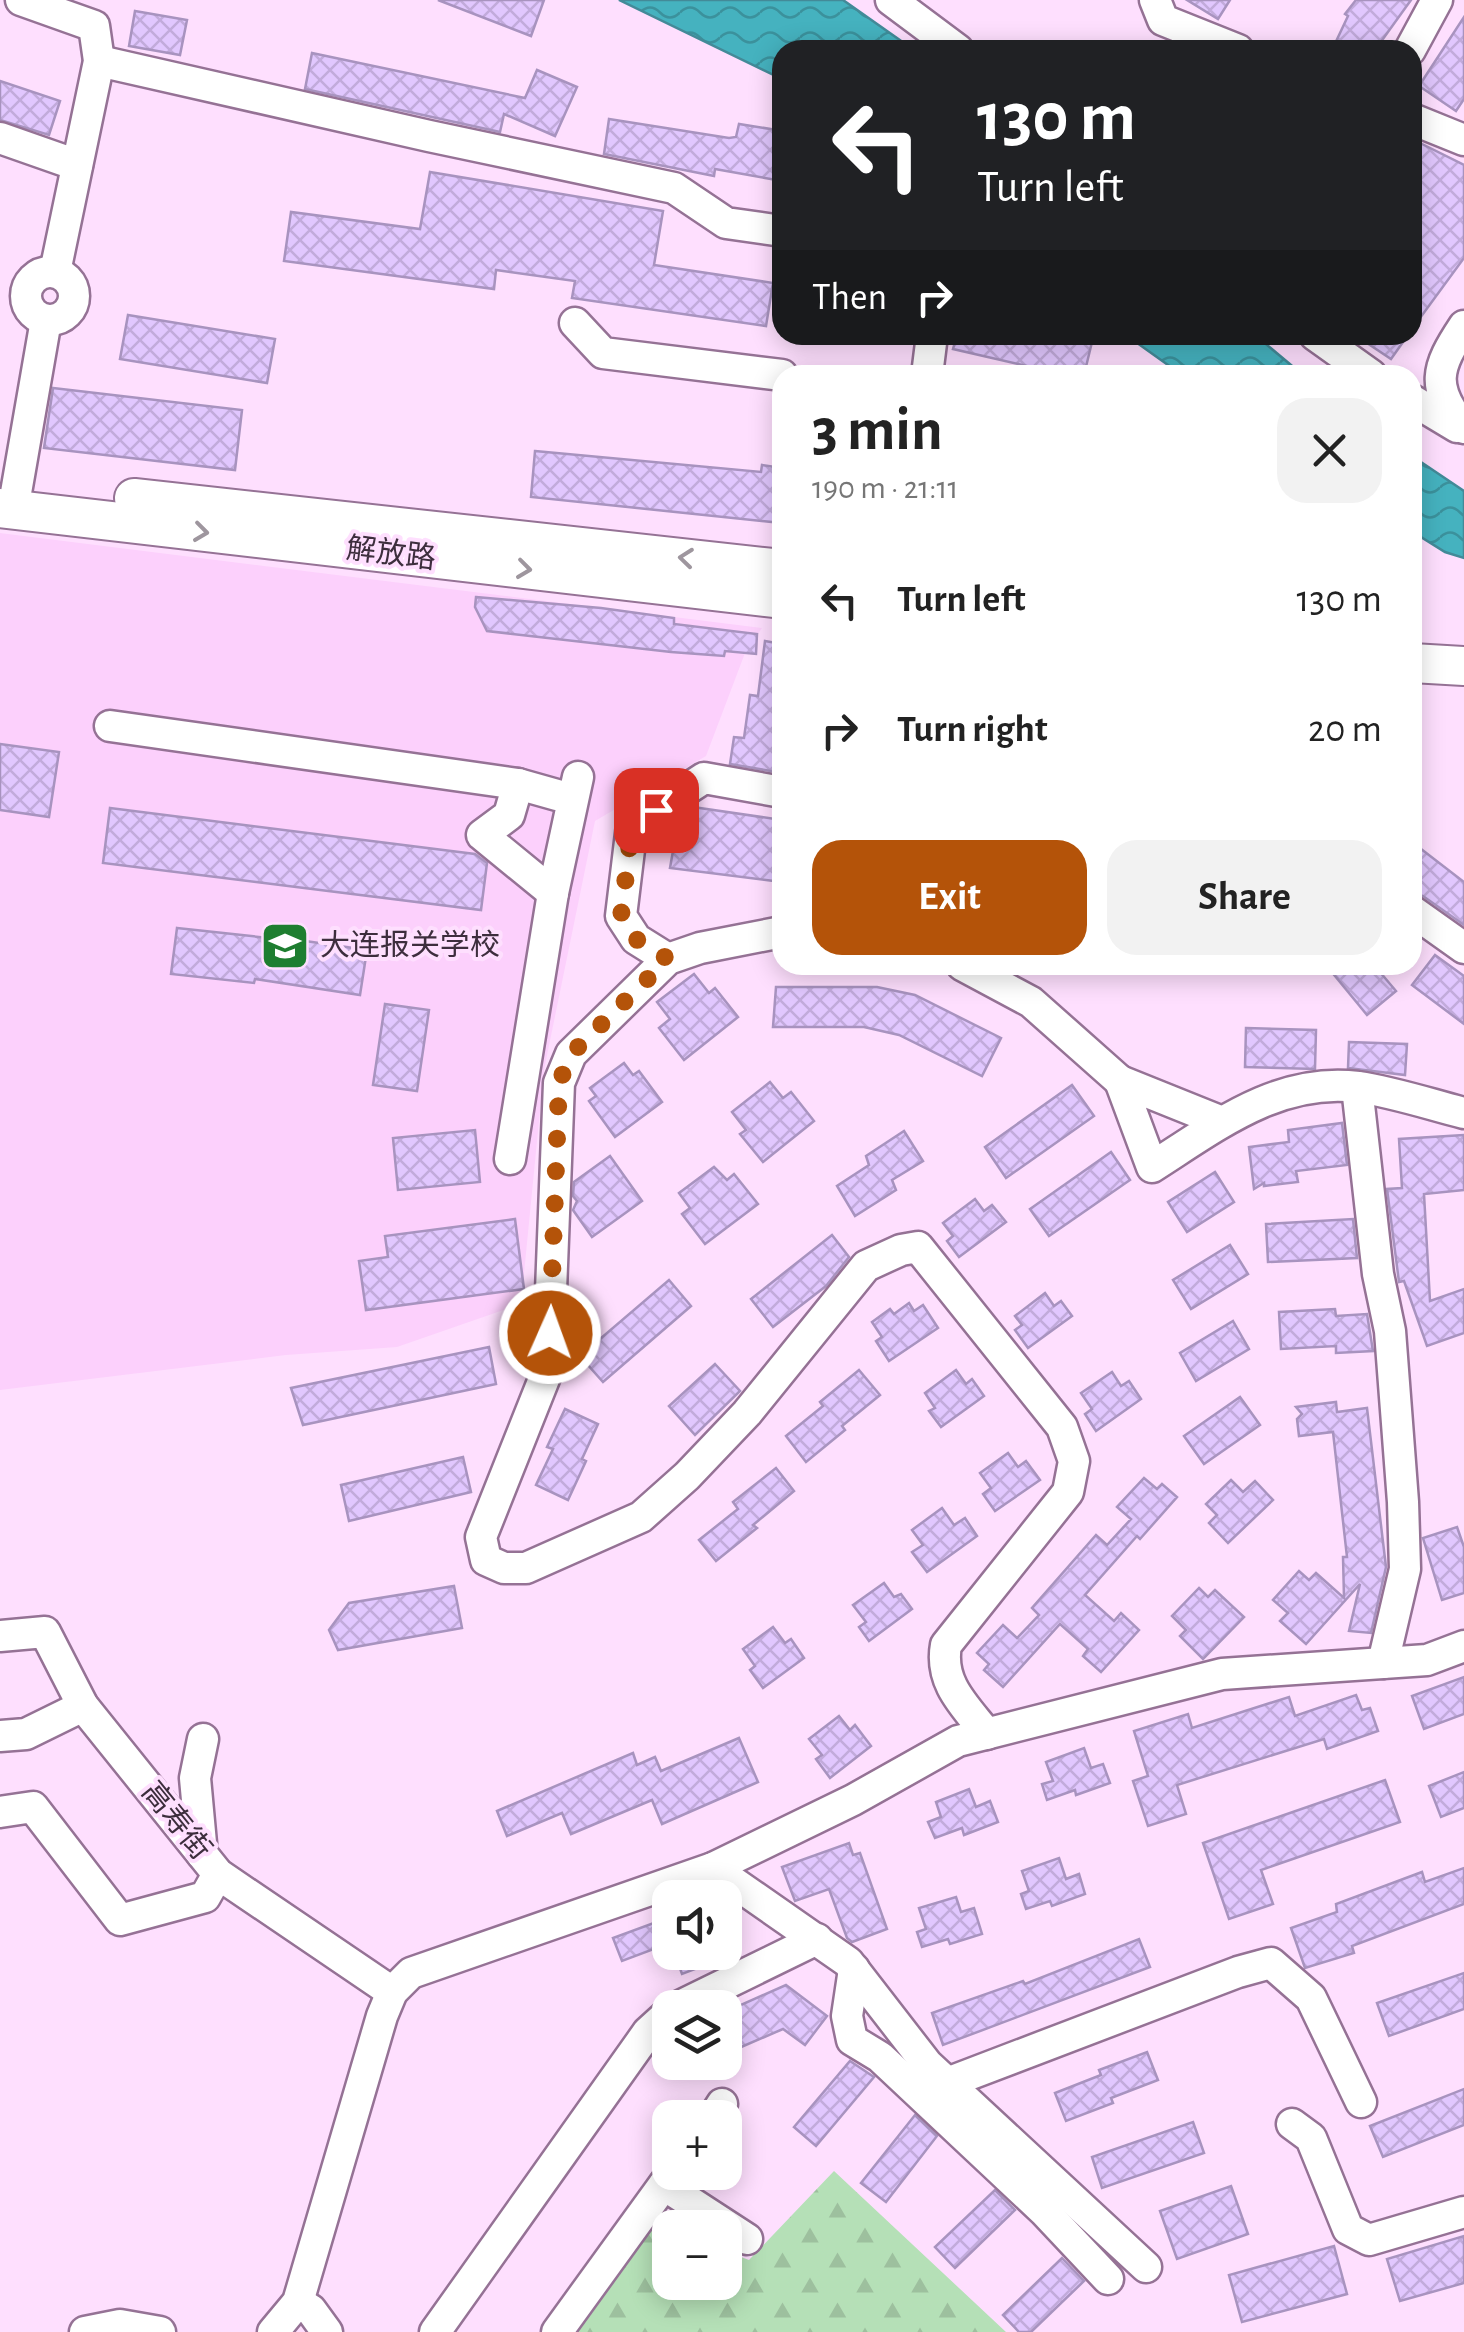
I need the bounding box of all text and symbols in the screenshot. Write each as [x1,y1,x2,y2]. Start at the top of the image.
icon: left [812,80,942,210]
text: 130 m [977,83,1136,153]
text: Turn left [977,165,1124,210]
icon: right [907,270,962,325]
text: Then [812,279,887,317]
button: close [1277,398,1382,503]
text: 3 min [812,401,943,461]
text: 190 m · 21:11 [812,472,959,504]
one-way arrow [193,521,209,542]
street label: 解放路 [345,532,438,574]
one-way arrow [677,548,693,569]
one-way arrow [516,558,532,579]
icon: left [812,573,867,628]
text: Turn left [897,581,1025,619]
text: 130 m [1297,581,1382,619]
icon: right [812,703,867,758]
text: Turn right [897,711,1047,749]
text: 20 m [1308,711,1382,749]
pin [614,768,699,853]
icon: arrive [629,783,684,838]
button: Exit [812,840,1087,955]
button: Share [1107,840,1382,955]
school or university icon: 大连报关学校 [259,920,311,972]
place label: 大连报关学校 [320,929,500,961]
position arrow [498,1281,602,1385]
street label: 高寿街 [136,1775,218,1865]
map controls [652,1880,742,2300]
button: sound [652,1880,742,1970]
button: layers [652,1990,742,2080]
button: + [652,2100,742,2190]
button: − [652,2210,742,2300]

